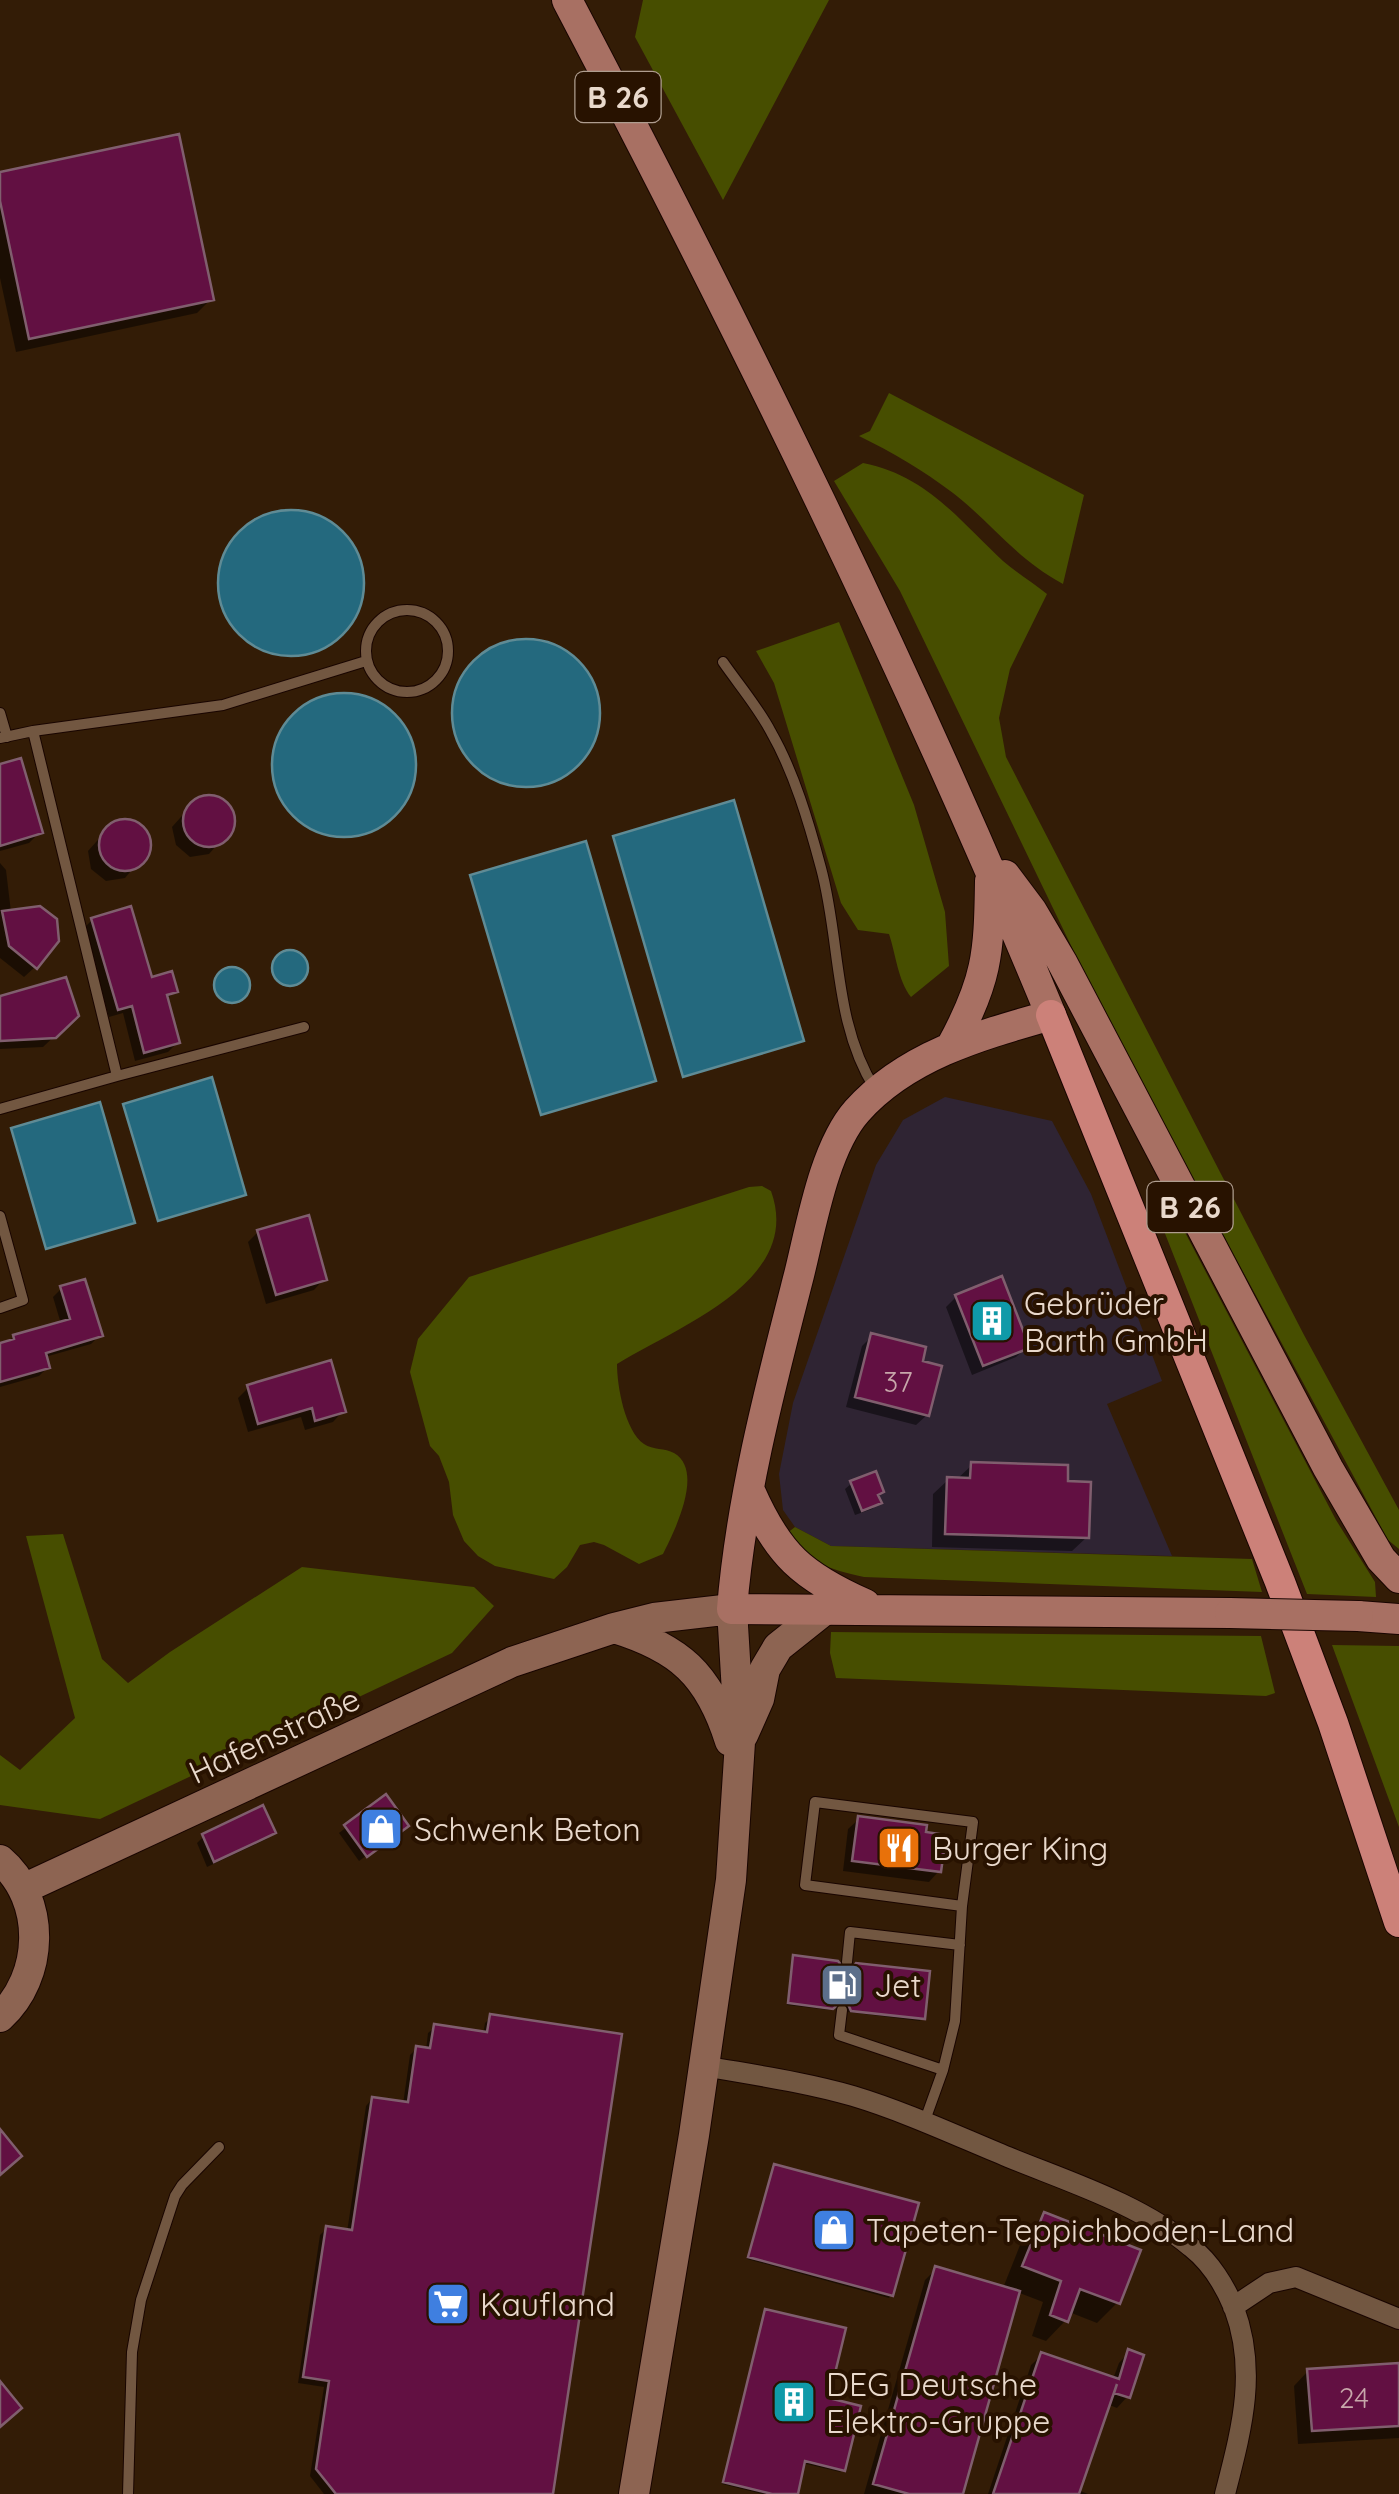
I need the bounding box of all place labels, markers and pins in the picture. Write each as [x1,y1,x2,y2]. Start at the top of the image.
place label: Gebrüder Barth GmbH [1024,1283,1208,1360]
building icon: Gebrüder Barth GmbH [969,1298,1015,1344]
shop icon: Schwenk Beton [358,1806,404,1852]
place label: Schwenk Beton [414,1809,641,1849]
restaurant icon: Burger King [876,1825,922,1871]
place label: Burger King [932,1828,1108,1868]
fuel station icon: Jet [819,1962,865,2008]
place label: Jet [874,1965,921,2005]
shop icon: Tapeten-Teppichboden-Land [811,2207,857,2253]
place label: Tapeten-Teppichboden-Land [866,2210,1294,2250]
supermarket icon: Kaufland [425,2281,471,2327]
place label: Kaufland [480,2284,615,2324]
place label: DEG Deutsche Elektro-Gruppe [826,2364,1050,2441]
building icon: DEG Deutsche Elektro-Gruppe [771,2379,817,2425]

